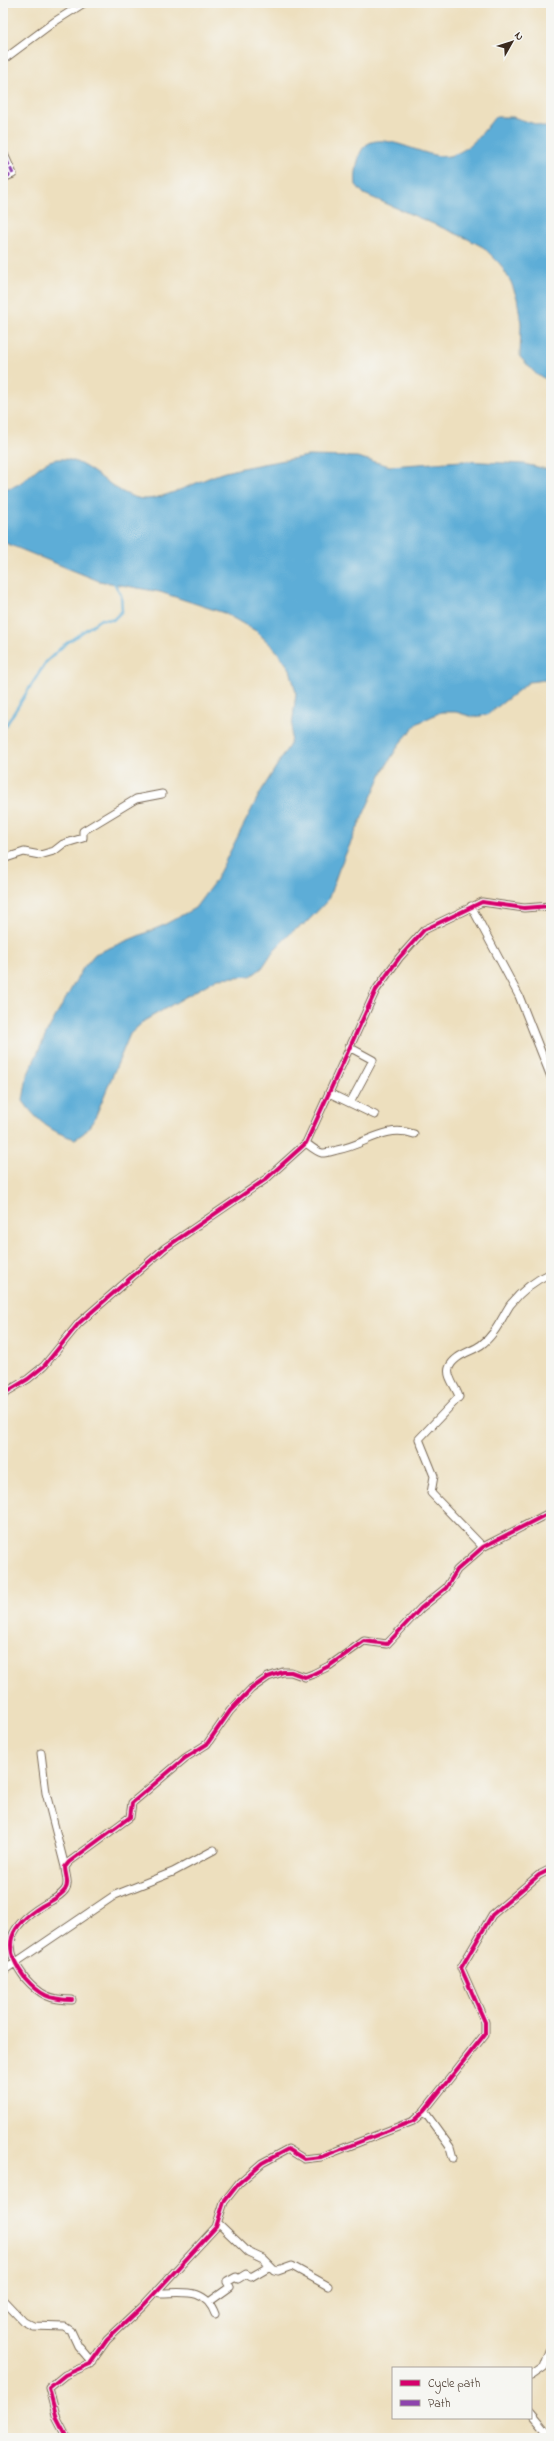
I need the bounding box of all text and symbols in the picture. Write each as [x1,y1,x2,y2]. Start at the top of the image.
north arrow [492,22,532,62]
text: N [510,28,528,44]
legend [392,2367,532,2419]
text: Cycle path [428,2375,480,2394]
text: Path [428,2395,451,2413]

